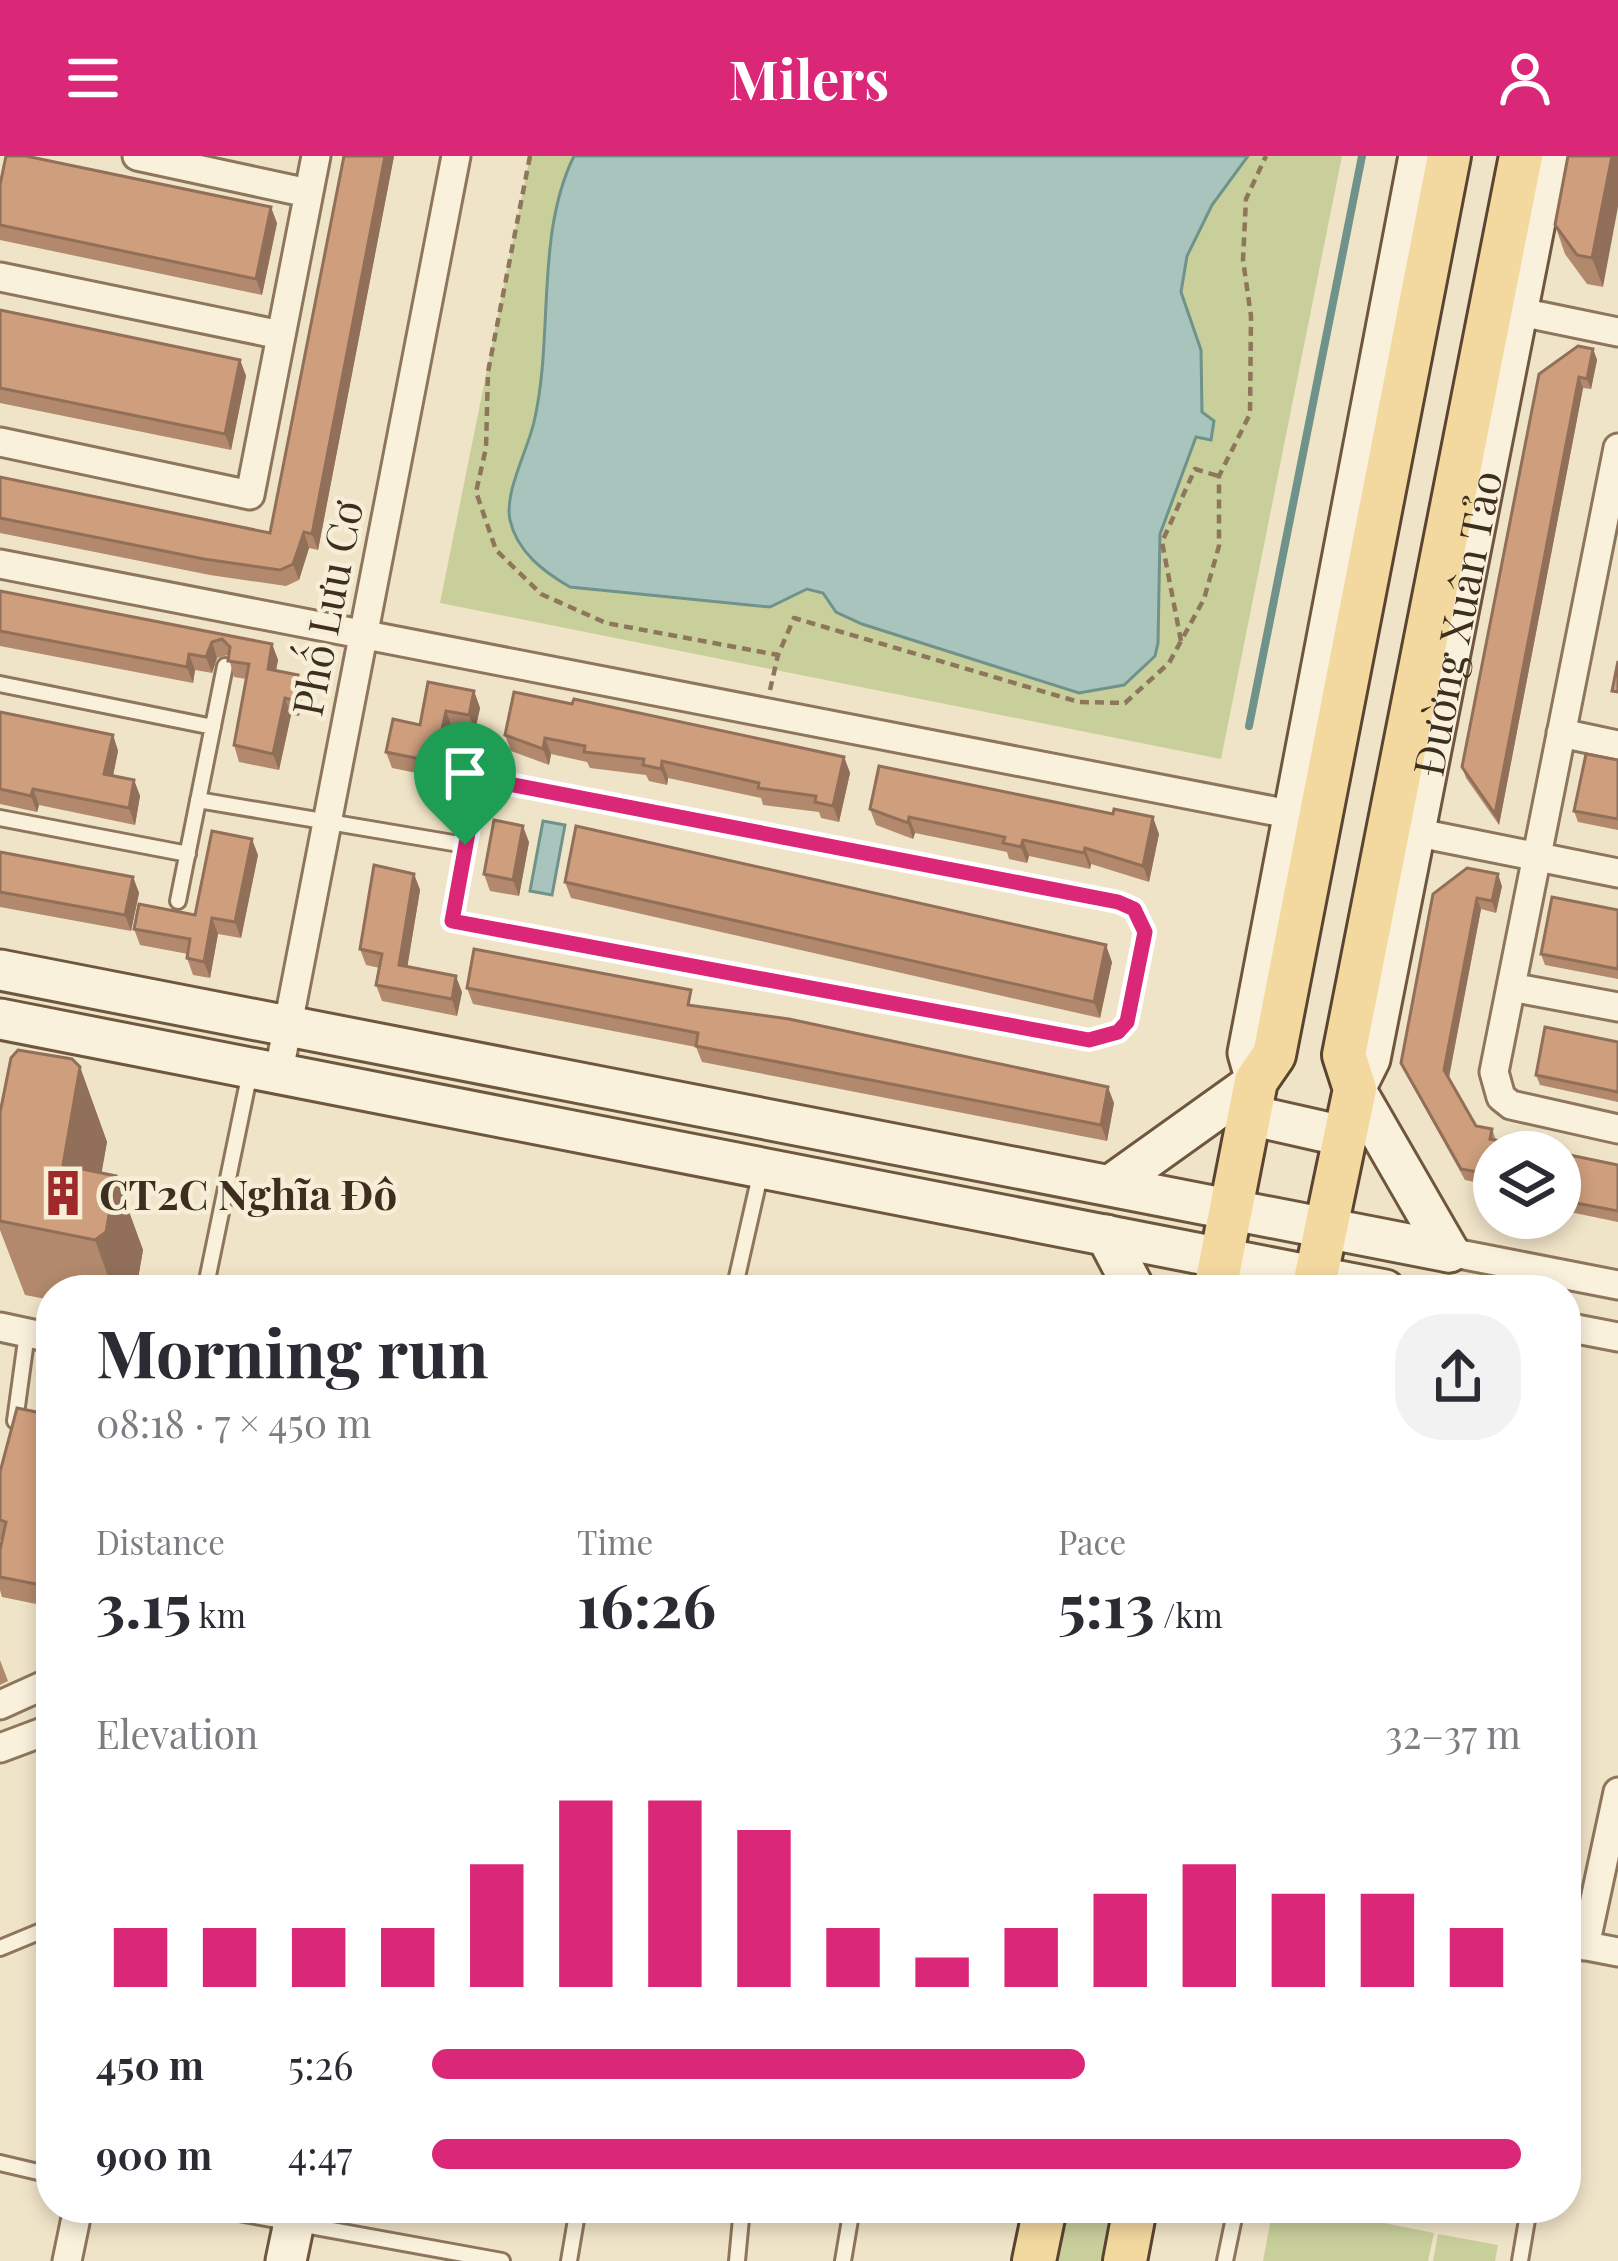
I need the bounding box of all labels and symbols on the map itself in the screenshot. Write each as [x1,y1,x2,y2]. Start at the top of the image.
street label: Đường Xuân Tảo [1399,466,1513,780]
street label: Phố Lưu Cơ [278,496,374,720]
pin [414,722,516,845]
place label: CT2C Nghĩa Đô [99,1165,397,1221]
building icon: CT2C Nghĩa Đô [38,1168,88,1218]

